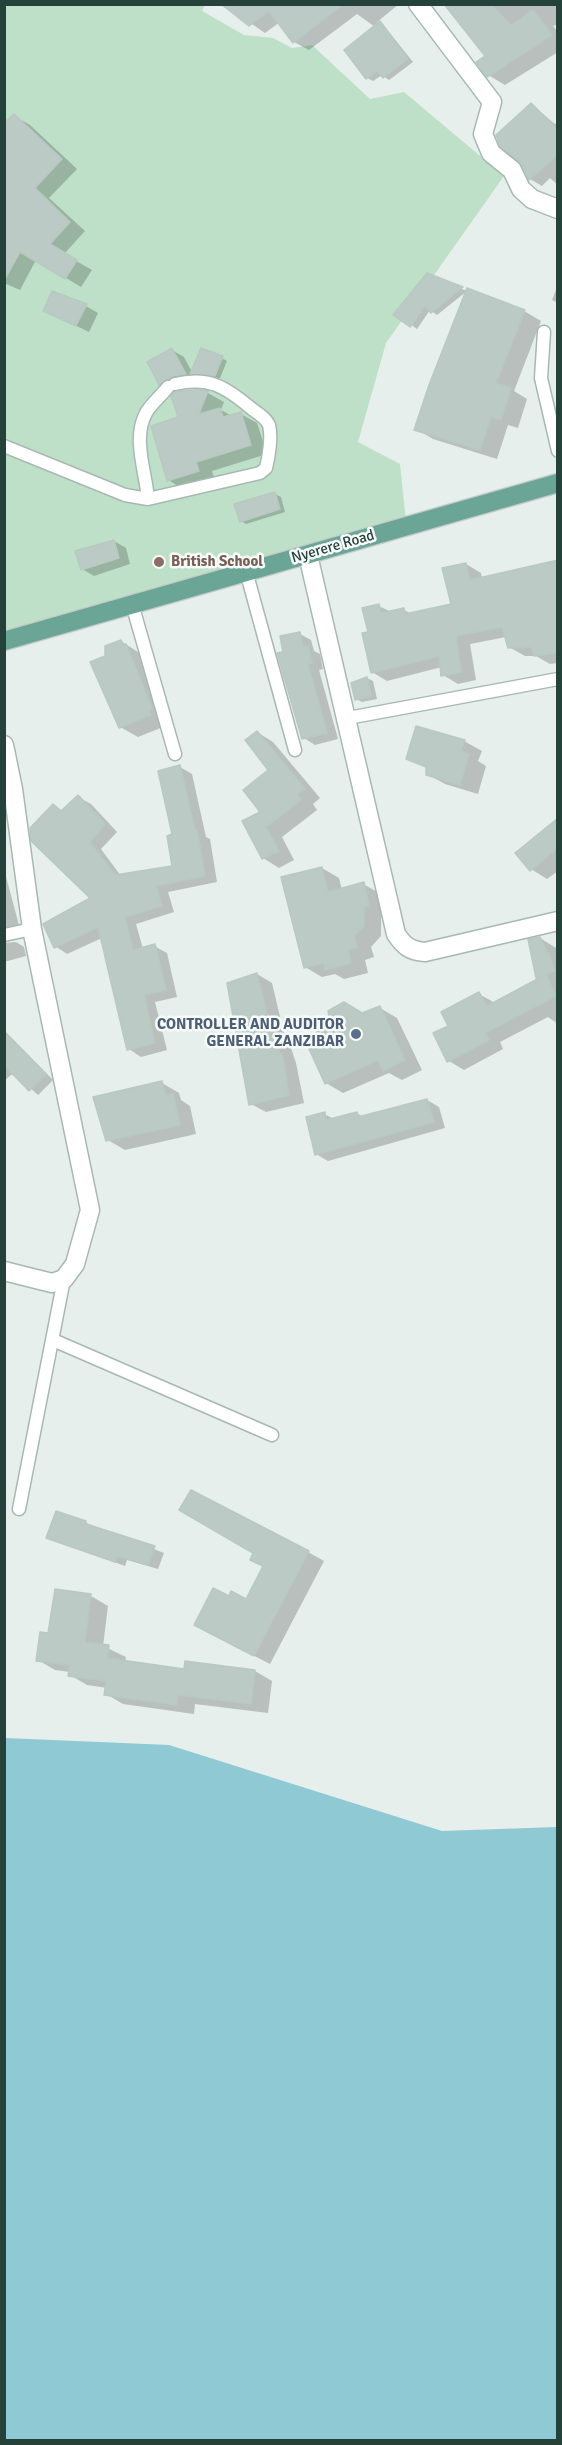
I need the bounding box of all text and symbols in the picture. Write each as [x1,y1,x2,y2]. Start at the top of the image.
street label: Nyerere Road [289,527,377,567]
place label: British School [171,553,263,571]
marker: British School [152,555,166,569]
place label: CONTROLLER AND AUDITOR GENERAL ZANZIBAR [157,1016,344,1051]
marker: CONTROLLER AND AUDITOR GENERAL ZANZIBAR [349,1027,363,1041]

